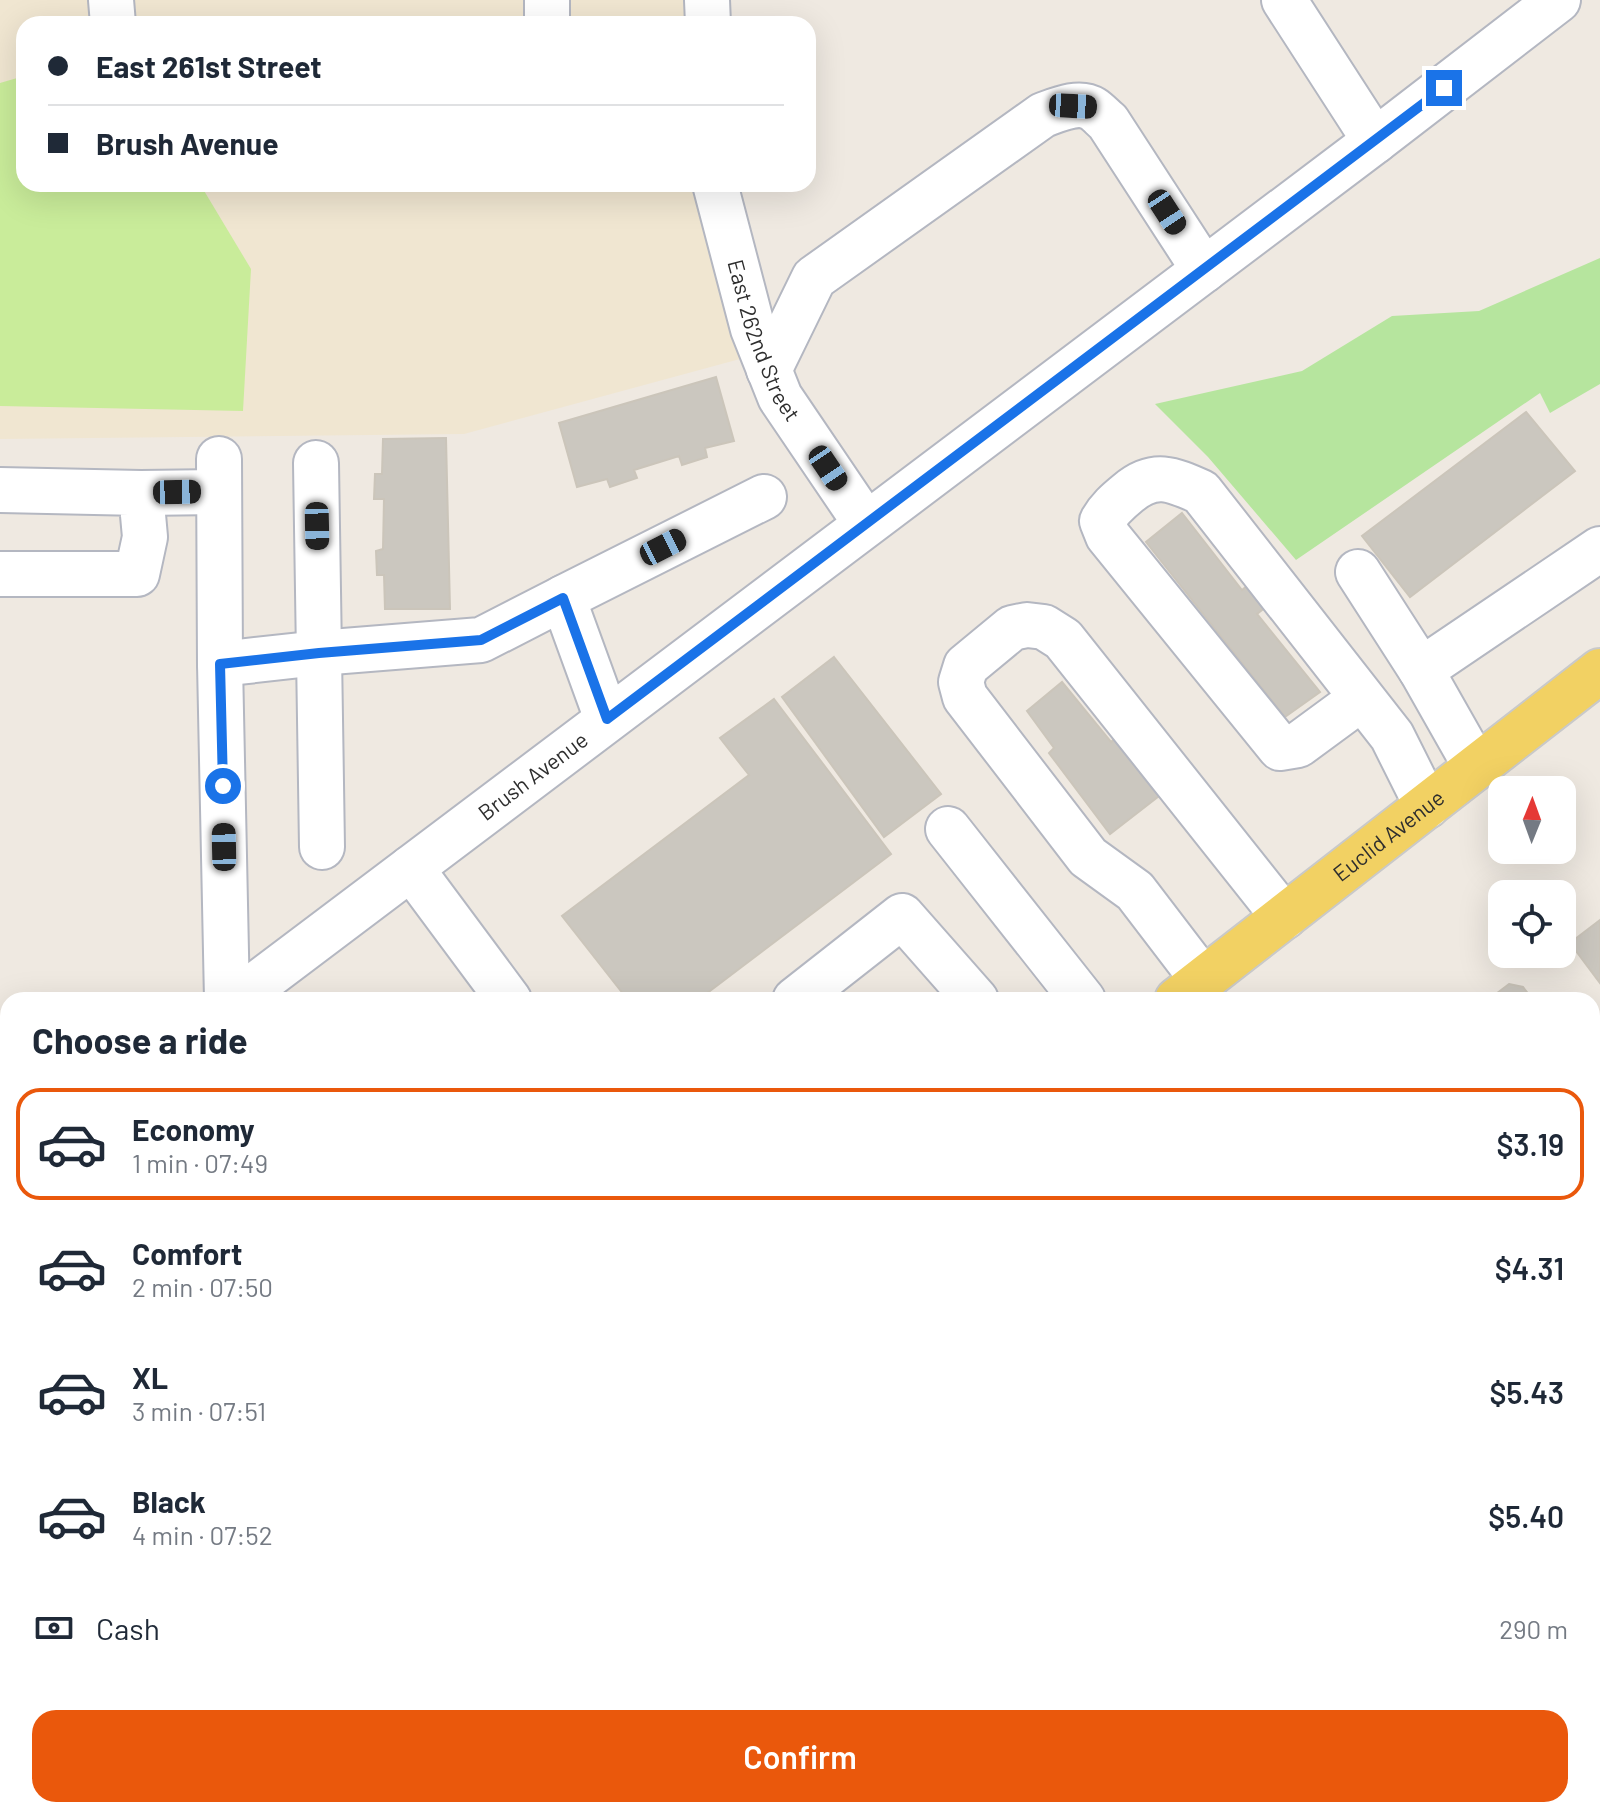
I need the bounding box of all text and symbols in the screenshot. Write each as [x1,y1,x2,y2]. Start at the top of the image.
text: East 261st Street [96,48,322,84]
route end [1426,70,1462,106]
car [1048,93,1098,119]
text: Brush Avenue [96,125,279,161]
car [1144,185,1190,239]
street label: East 262nd Street [723,257,806,426]
car [805,441,851,495]
car [153,480,201,504]
car [305,502,329,550]
car [636,525,690,569]
street label: Brush Avenue [473,726,592,825]
route start [205,768,241,804]
north arrow [1488,776,1576,864]
map controls [1488,776,1576,968]
street label: Euclid Avenue [1327,783,1449,886]
car [212,823,236,871]
button: locate [1488,880,1576,968]
text: Choose a ride [32,1018,248,1061]
icon: car [36,1108,108,1180]
text: Economy [132,1111,255,1147]
text: $3.19 [1496,1126,1564,1162]
text: 1 min · 07:49 [132,1147,268,1178]
icon: car [36,1232,108,1304]
text: Comfort [132,1235,242,1271]
text: $4.31 [1495,1250,1564,1286]
text: 2 min · 07:50 [132,1271,273,1302]
icon: car [36,1356,108,1428]
text: XL [132,1359,168,1395]
text: $5.43 [1489,1374,1564,1410]
text: 3 min · 07:51 [132,1395,266,1426]
icon: car [36,1480,108,1552]
text: Black [132,1483,206,1519]
text: $5.40 [1488,1498,1564,1534]
text: 4 min · 07:52 [132,1519,273,1550]
icon: cash [32,1606,76,1650]
text: Cash [96,1610,160,1646]
text: 290 m [1499,1613,1568,1644]
button: Confirm [32,1710,1568,1802]

